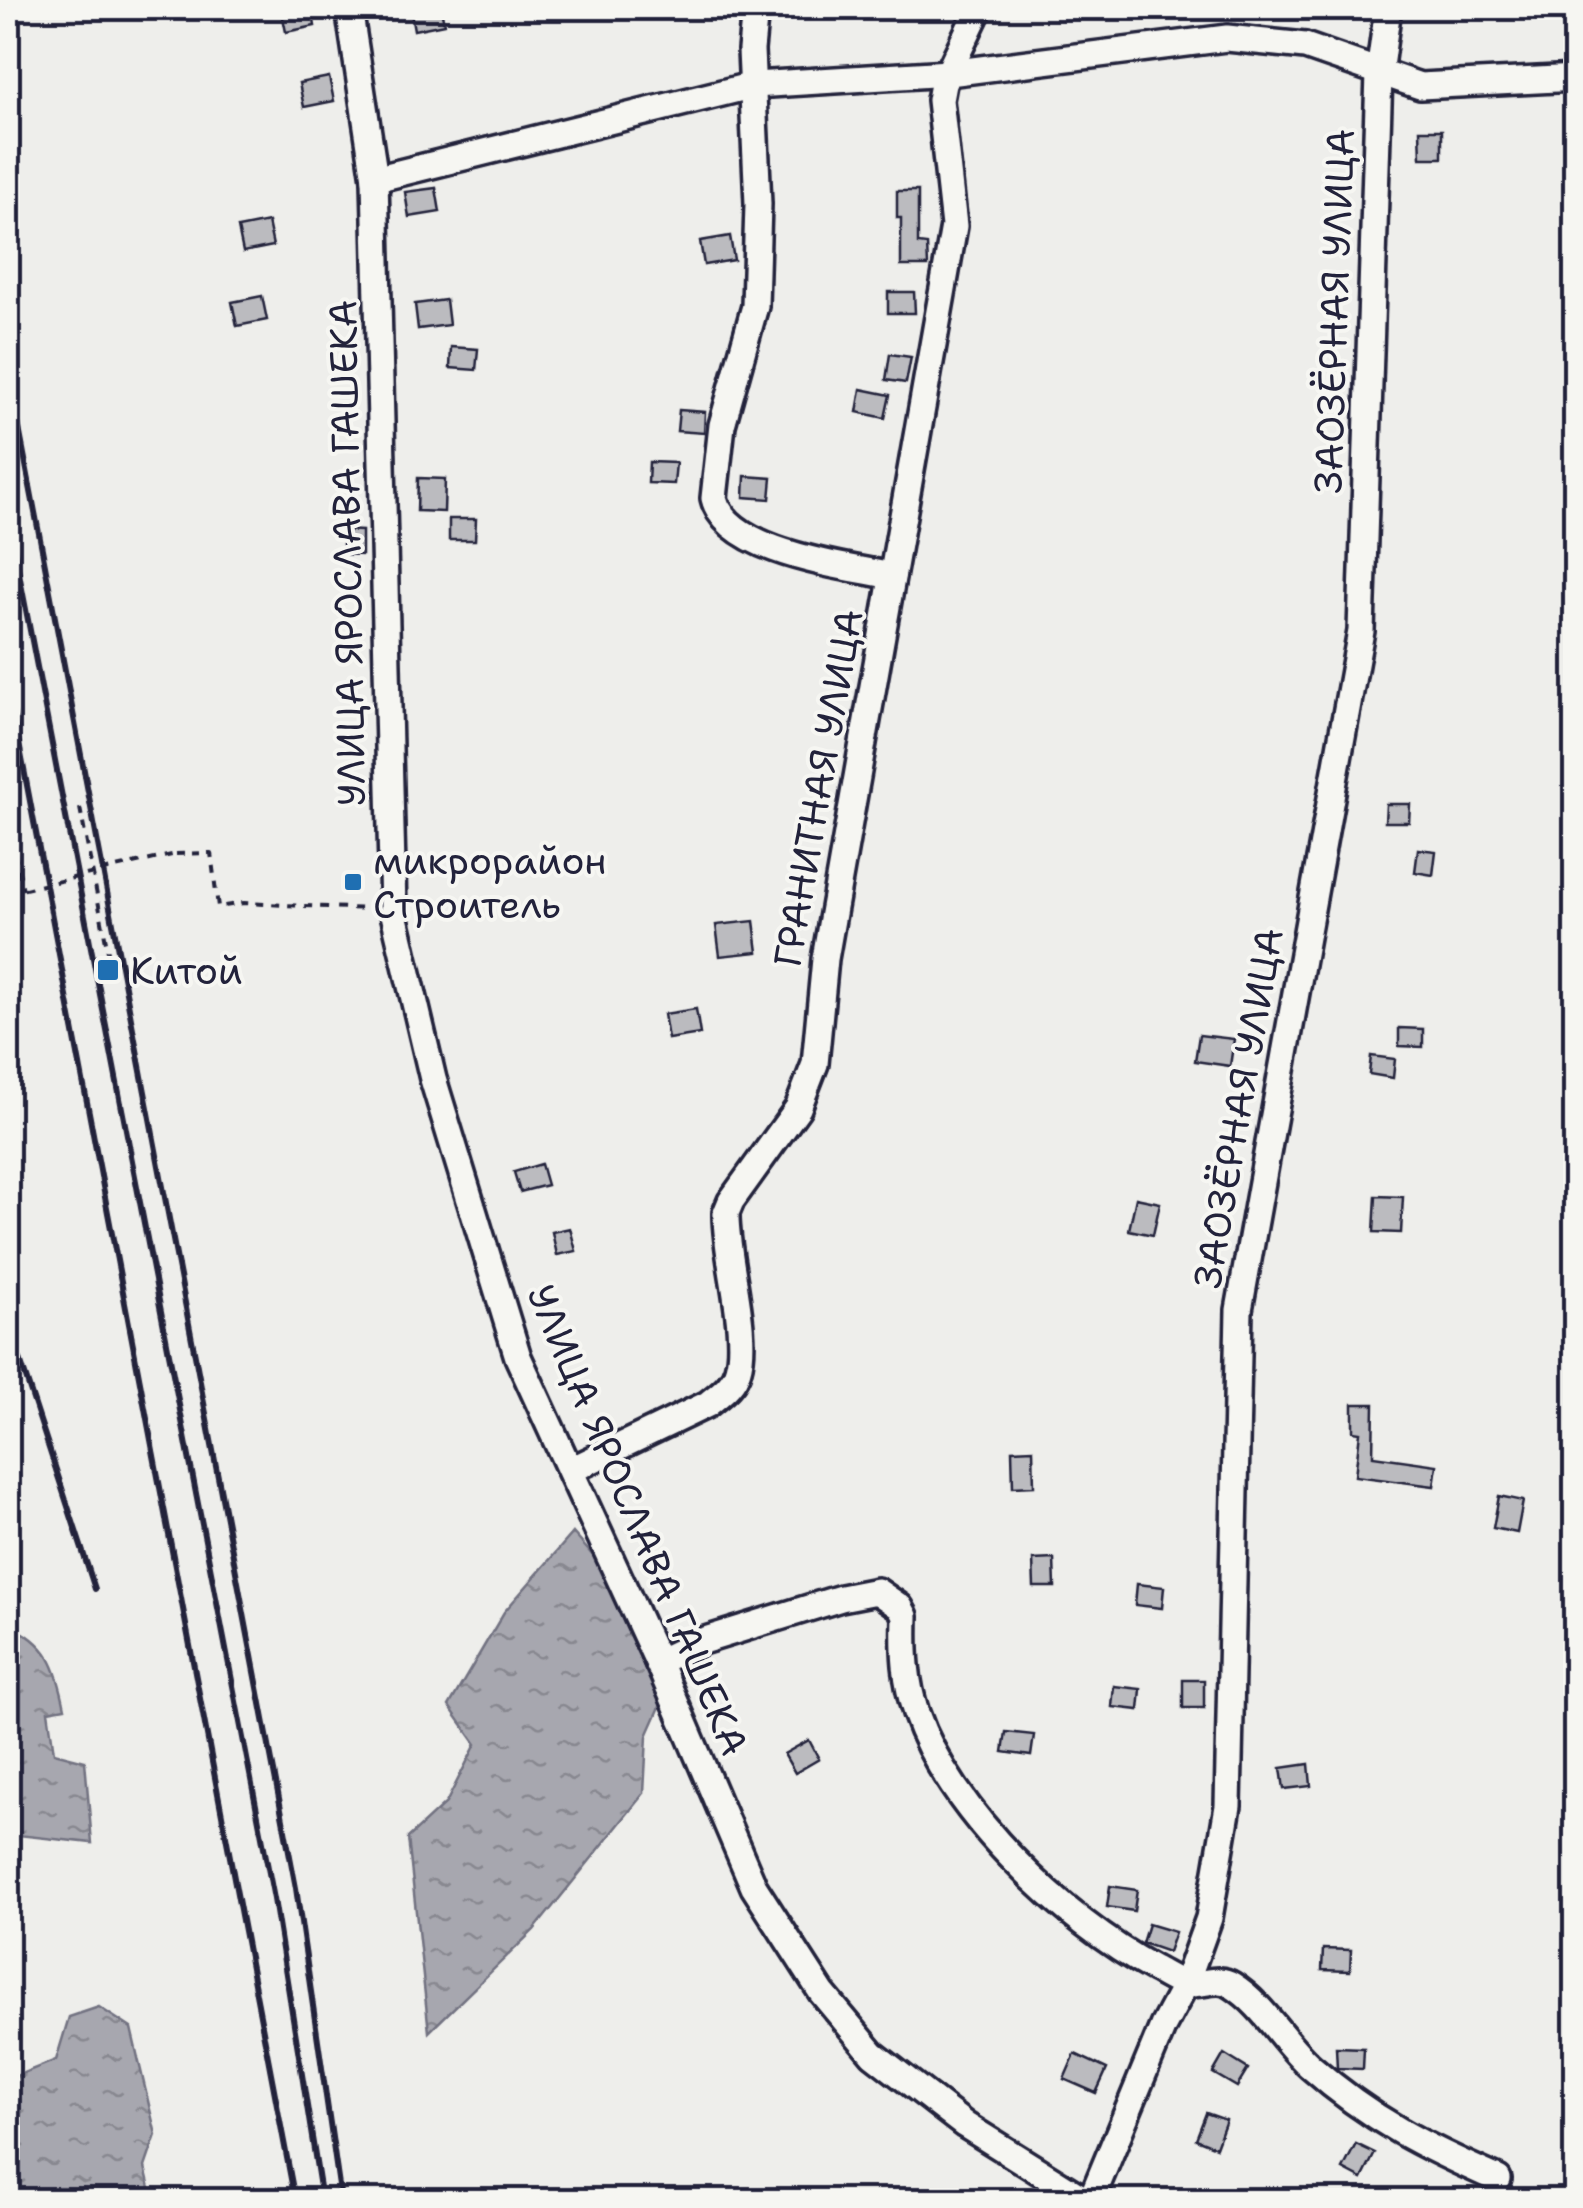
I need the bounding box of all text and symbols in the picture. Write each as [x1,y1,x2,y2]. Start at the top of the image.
street label: ЗАОЗЁРНАЯ УЛИЦА [1302,128,1366,494]
street label: УЛИЦА ЯРОСЛАВА ГАШЕКА [317,299,377,807]
street label: ГРАНИТНАЯ УЛИЦА [761,605,875,971]
place label: микрорайон Строитель [373,835,607,930]
marker: микрорайон Строитель [342,871,364,893]
street label: ЗАОЗЁРНАЯ УЛИЦА [1181,924,1295,1292]
place label: Китой [130,945,243,996]
marker: Китой [95,957,121,983]
street label: УЛИЦА ЯРОСЛАВА ГАШЕКА [515,1277,761,1763]

